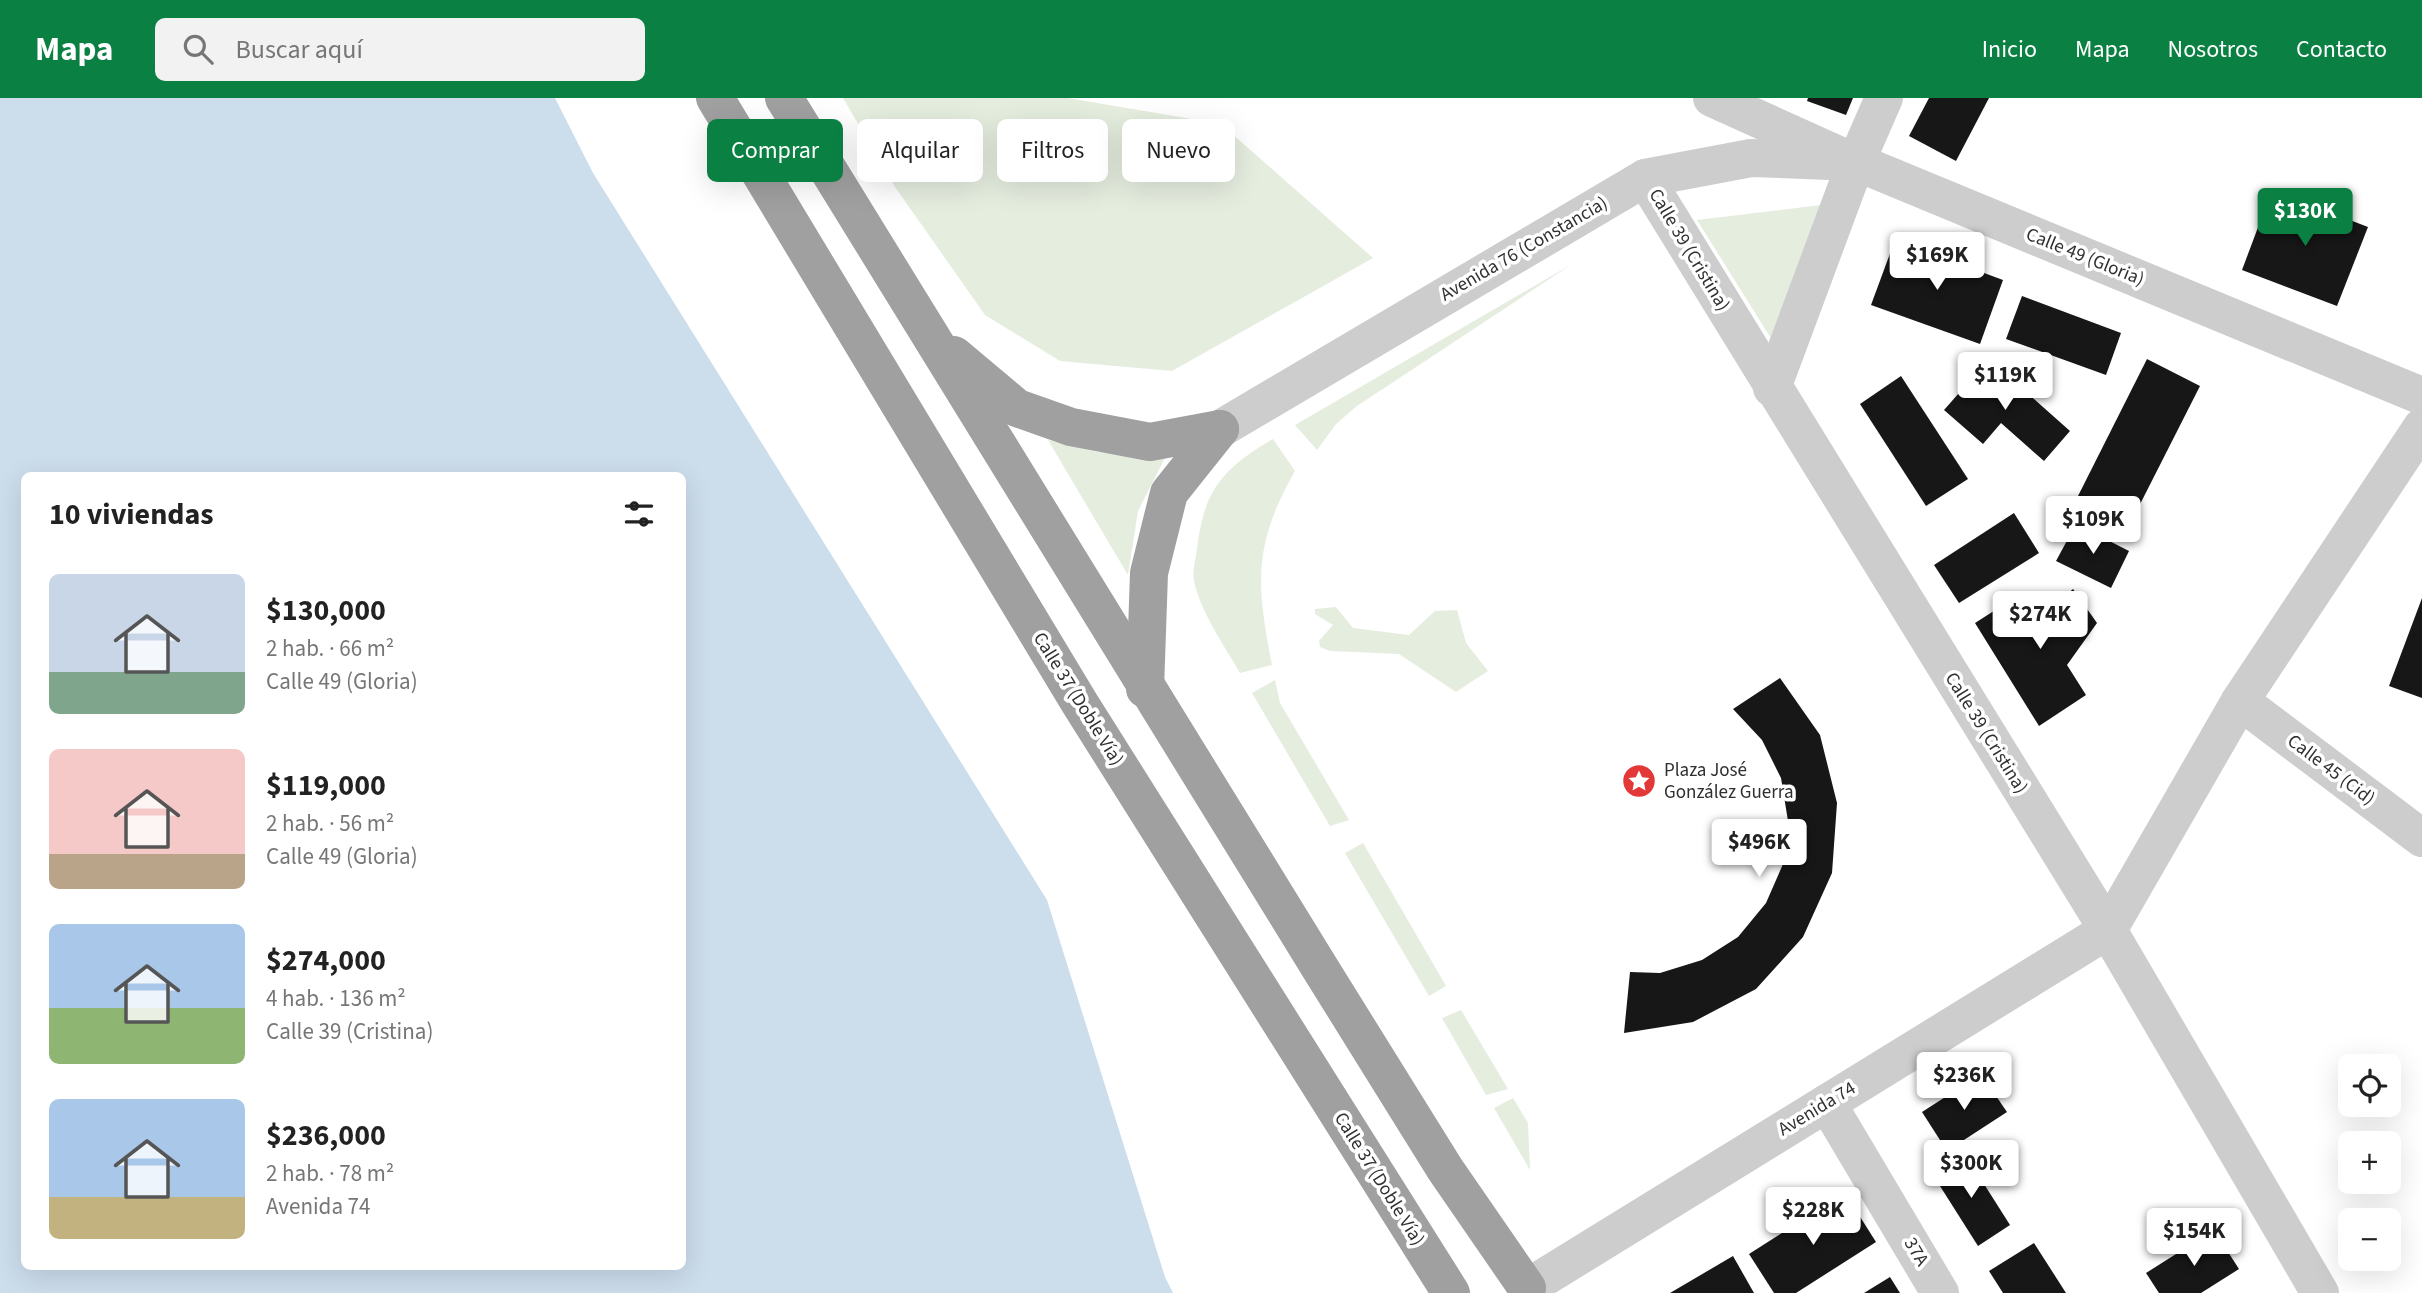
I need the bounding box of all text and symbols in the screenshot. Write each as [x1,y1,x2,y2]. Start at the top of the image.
search box [155,18,645,81]
text: Mapa [35,26,113,73]
icon: search [179,30,217,68]
text: Buscar aquí [235,31,363,68]
text: Inicio [1982,32,2037,67]
text: Mapa [2075,32,2130,67]
text: Nosotros [2168,32,2258,67]
text: Contacto [2296,32,2387,67]
chip: Comprar [707,119,843,182]
chip: Alquilar [857,119,983,182]
chip: Filtros [997,119,1108,182]
chip: Nuevo [1122,119,1235,182]
street label: Calle 39 (Cristina) [1642,184,1736,316]
pin: $130K [2256,188,2354,248]
street label: Avenida 76 (Constancia) [1435,190,1613,308]
text: $130K [2274,194,2336,227]
street label: Calle 49 (Gloria) [2022,221,2148,293]
pin: $169K [1888,232,1986,292]
text: $169K [1906,238,1968,271]
pin: $119K [1956,352,2054,412]
text: $119K [1974,358,2036,391]
text: 10 viviendas [49,493,214,536]
icon: filters [620,495,658,533]
pin: $109K [2044,496,2142,556]
text: $109K [2062,502,2124,535]
text: $130,000 [266,589,386,632]
pin: $274K [1991,592,2089,651]
text: $274K [2009,597,2071,630]
icon: home [105,602,189,686]
street label: Calle 37 (Doble Vía) [1026,627,1130,771]
text: 2 hab. · 66 m² [266,632,394,665]
text: Calle 49 (Gloria) [266,665,418,698]
street label: Calle 39 (Cristina) [1938,667,2034,799]
street label: Calle 45 (Cid) [2282,728,2380,812]
place label: Plaza José González Guerra [1664,757,1794,806]
place icon: Plaza José González Guerra [1620,762,1658,800]
text: $119,000 [266,764,386,807]
icon: home [105,777,189,861]
text: 2 hab. · 56 m² [266,807,394,840]
pin: $496K [1710,820,1808,879]
text: $496K [1728,825,1790,858]
text: Calle 49 (Gloria) [266,840,418,873]
text: $274,000 [266,939,386,982]
icon: home [105,952,189,1036]
text: 4 hab. · 136 m² [266,982,406,1015]
text: Calle 39 (Cristina) [266,1015,433,1048]
pin: $236K [1915,1052,2013,1112]
map controls [2338,1054,2401,1271]
button: locate [2338,1054,2401,1117]
text: $236K [1933,1058,1995,1091]
street label: Avenida 74 [1773,1075,1861,1143]
street label: Calle 37 (Doble Vía) [1327,1107,1431,1251]
text: $236,000 [266,1114,386,1157]
icon: home [105,1127,189,1211]
button: + [2338,1131,2401,1194]
pin: $300K [1922,1140,2020,1200]
text: $300K [1940,1146,2002,1179]
text: 2 hab. · 78 m² [266,1157,394,1190]
pin: $228K [1764,1188,1862,1247]
text: Avenida 74 [266,1190,370,1223]
text: $228K [1782,1193,1844,1226]
pin: $154K [2145,1208,2243,1268]
button: − [2338,1208,2401,1271]
text: $154K [2163,1214,2225,1247]
street label: 37A [1897,1233,1935,1272]

